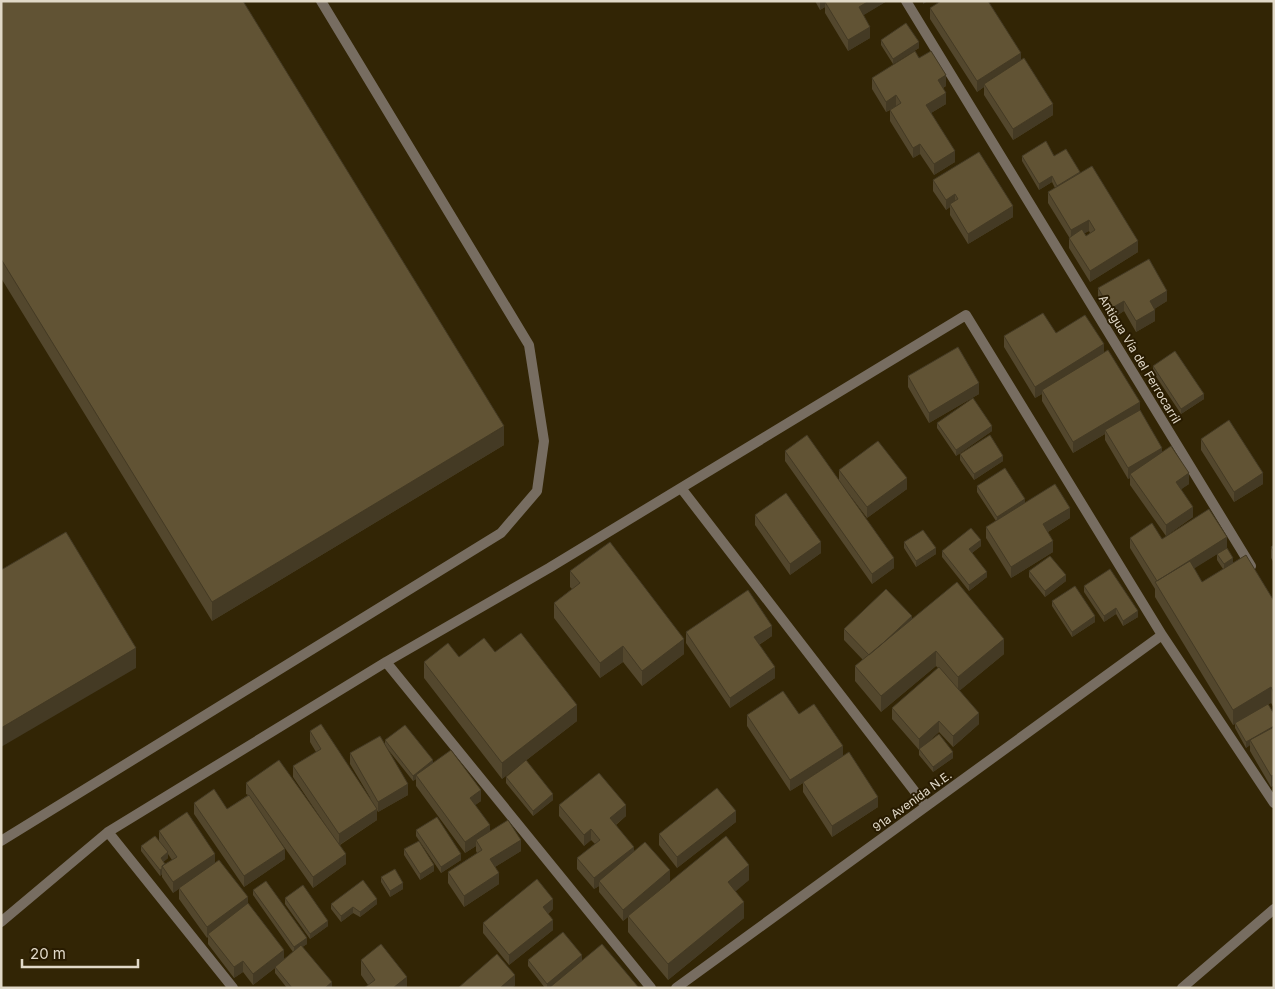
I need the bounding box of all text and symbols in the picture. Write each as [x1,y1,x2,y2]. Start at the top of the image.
street label: Antigua Vía del Ferrocarril [1096,292,1184,426]
street label: 91a Avenida N.E. [870,767,954,835]
scale bar [22,936,139,968]
text: 20 m [30,944,66,963]

